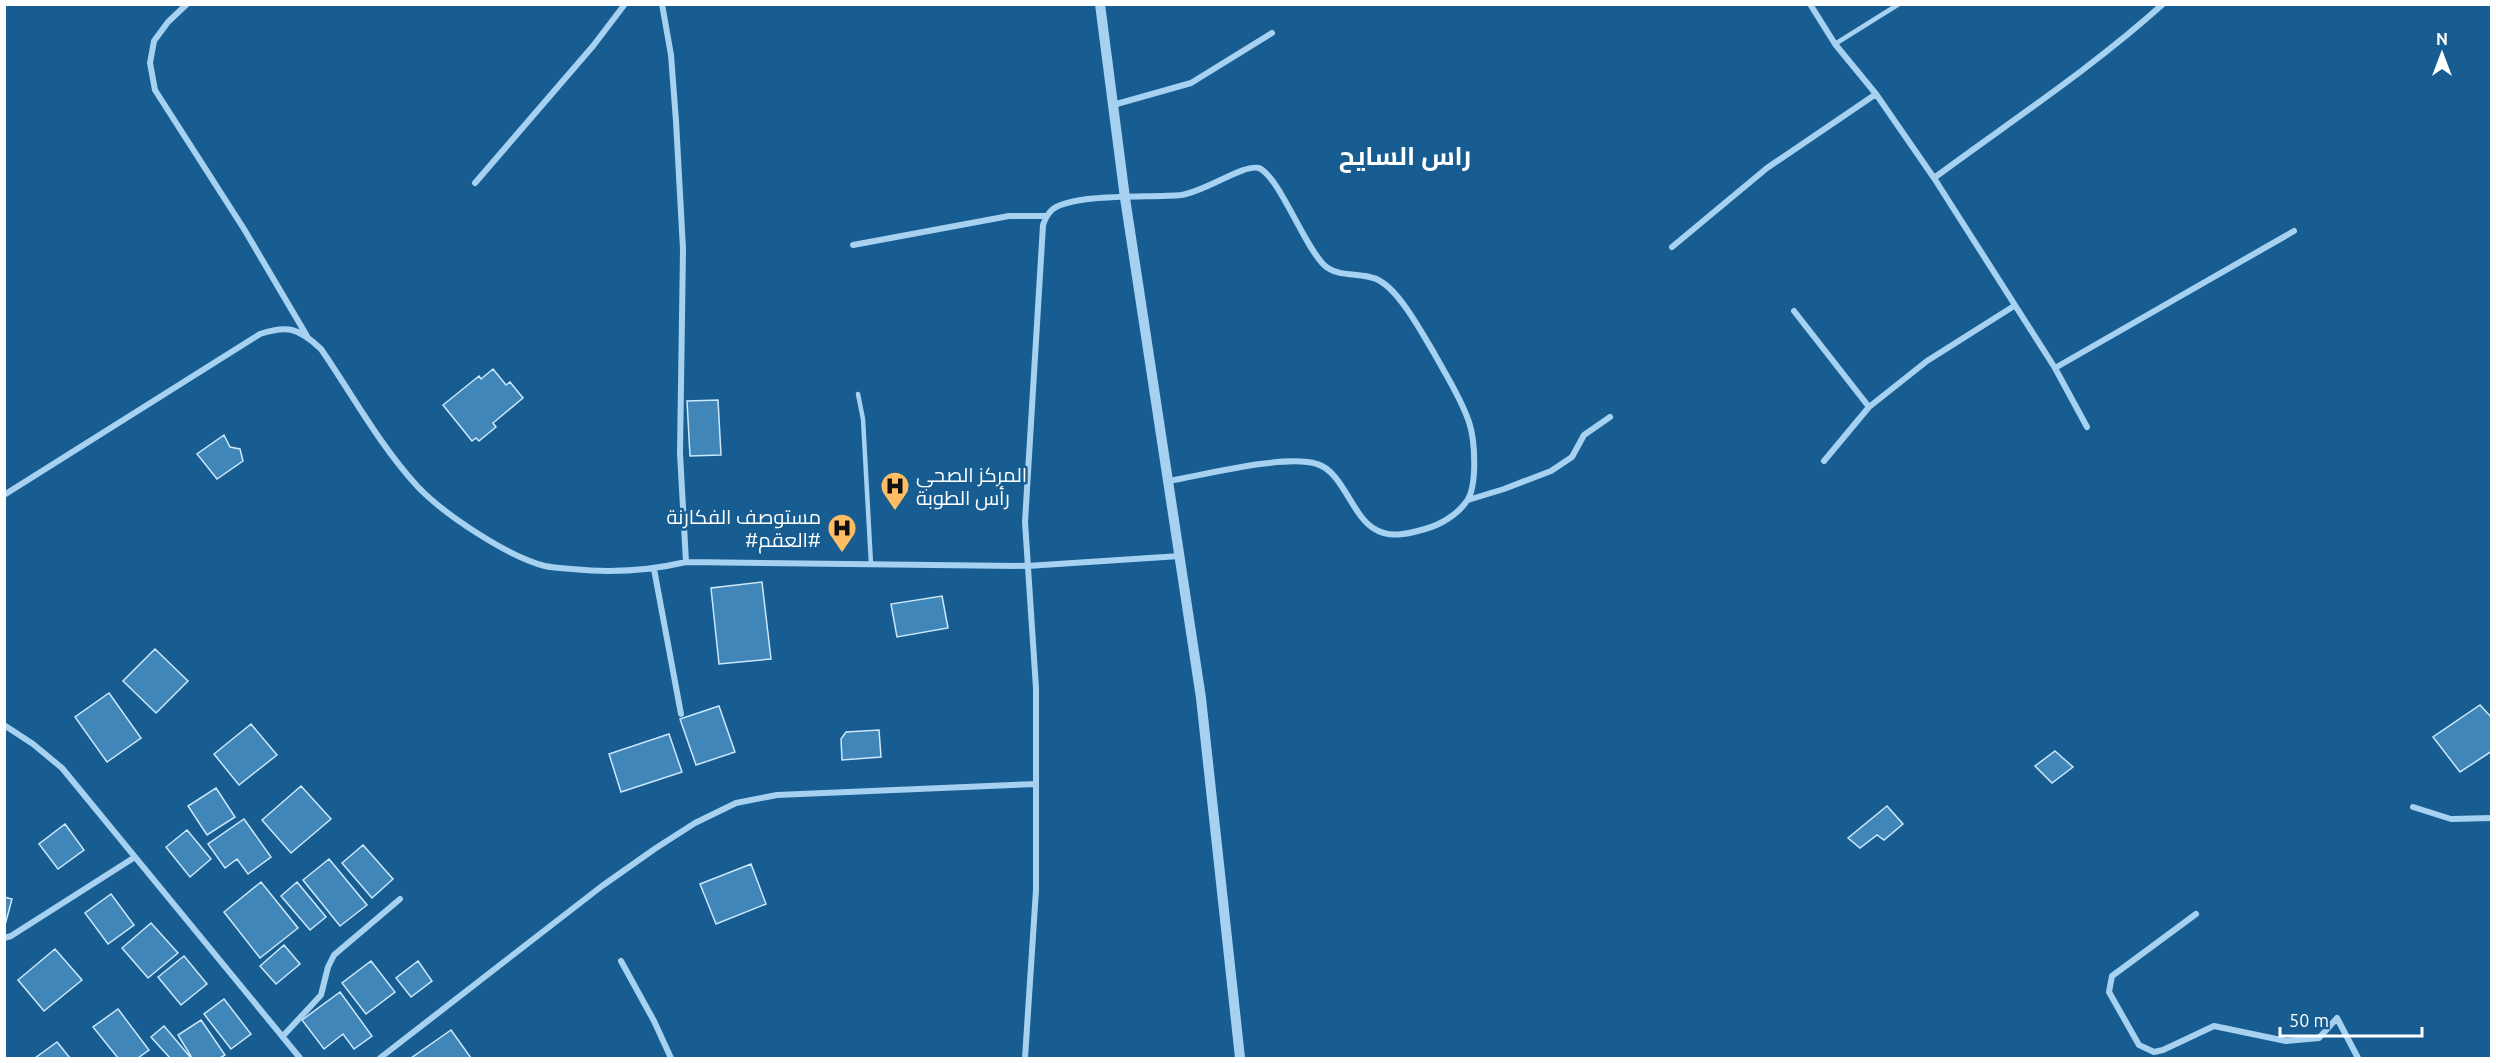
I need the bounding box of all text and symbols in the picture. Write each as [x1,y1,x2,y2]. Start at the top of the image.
north arrow [2412,24,2472,84]
text: N [2436,30,2448,48]
district label: راس السايح [1339,141,1471,173]
place label: المركز الصحي رأس الطوبة [916,463,1027,511]
hospital icon: المركز الصحي رأس الطوبة [879,470,911,512]
place label: مستوصف الفكارنة #العقم# [667,505,821,554]
hospital icon: مستوصف الفكارنة #العقم# [826,512,858,554]
scale bar [2280,1000,2422,1038]
text: 50 m [2289,1010,2329,1030]

